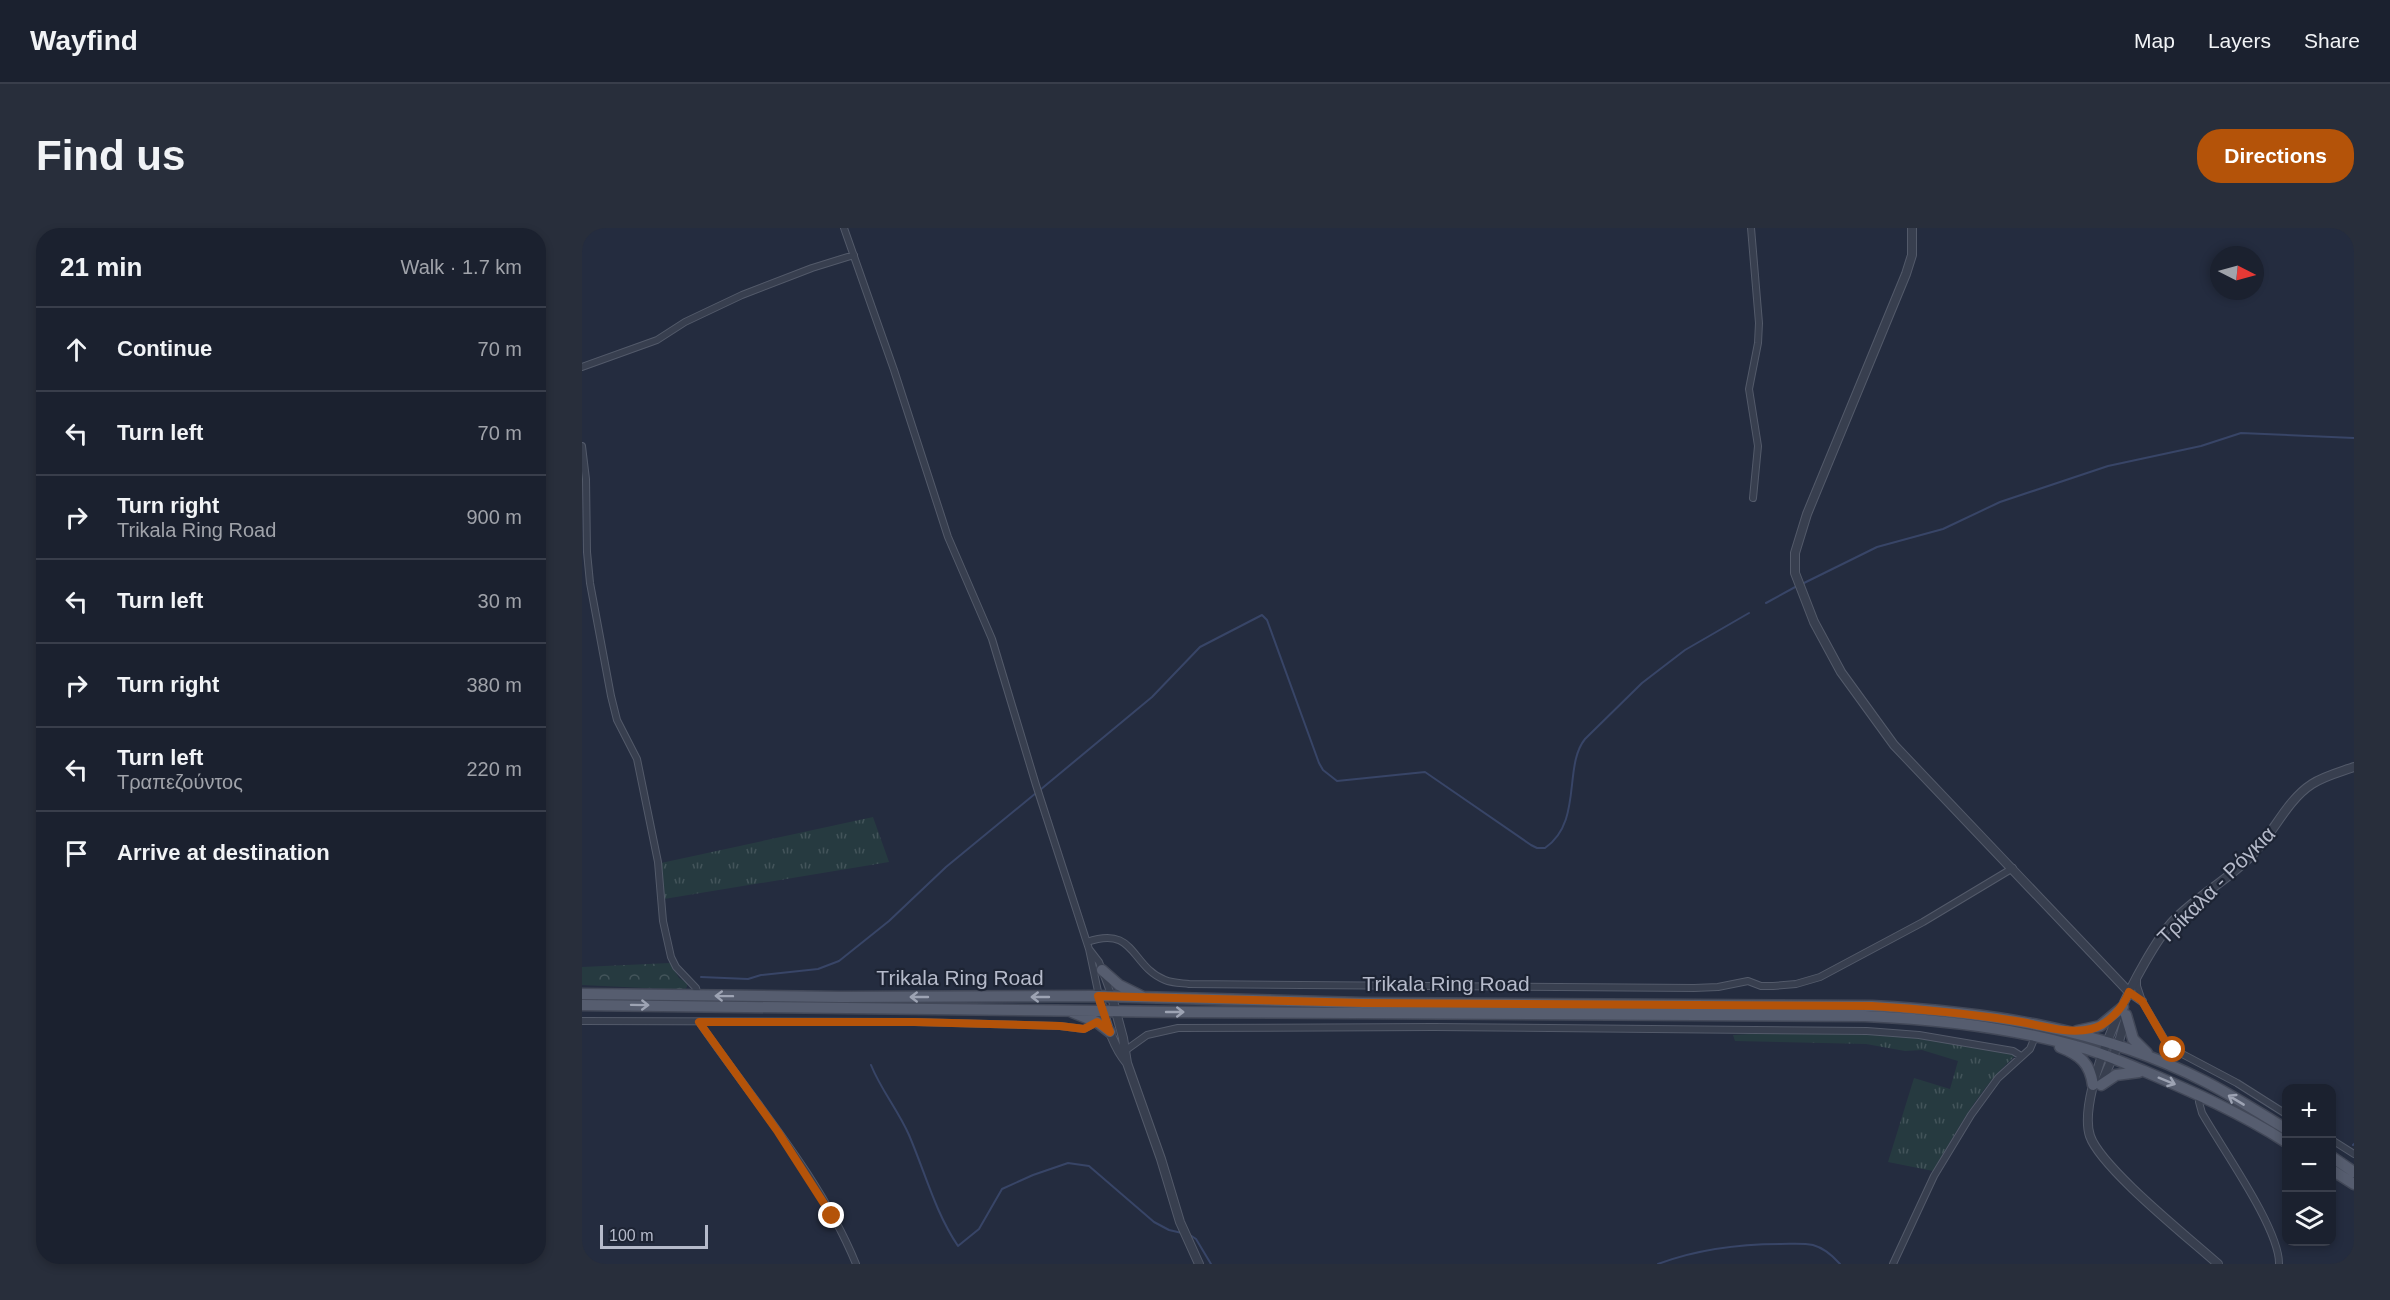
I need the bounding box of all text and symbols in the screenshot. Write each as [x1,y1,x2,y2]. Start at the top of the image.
text: Wayfind [30,25,138,56]
text: Map [2134,29,2175,52]
text: Layers [2208,29,2271,52]
text: Share [2304,29,2360,52]
button: Directions [2197,129,2354,183]
text: Find us [36,132,185,179]
north arrow [2210,246,2264,300]
text: 21 min [60,252,142,282]
text: Walk · 1.7 km [401,256,522,278]
icon: ahead [60,333,93,366]
text: Continue [117,336,212,361]
text: 70 m [478,338,522,360]
icon: left [60,417,93,450]
text: Turn left [117,420,203,445]
text: 70 m [478,422,522,444]
text: Turn right [117,493,219,518]
icon: right [60,501,93,534]
text: 900 m [466,506,522,528]
text: Trikala Ring Road [117,519,276,541]
icon: left [60,585,93,618]
text: Turn left [117,588,203,613]
text: 30 m [478,590,522,612]
icon: right [60,669,93,702]
text: Turn right [117,672,219,697]
text: 380 m [466,674,522,696]
text: Turn left [117,745,203,770]
icon: left [60,753,93,786]
text: 220 m [466,758,522,780]
text: Τραπεζούντος [117,771,243,793]
street label: Τρίκαλα - Ρόγκια [2153,822,2279,948]
icon: arrive [60,837,93,870]
text: Arrive at destination [117,840,330,865]
street label: Trikala Ring Road [876,966,1044,989]
street label: Trikala Ring Road [1362,972,1530,995]
one-way arrow [714,990,734,1002]
one-way arrow [909,991,929,1003]
one-way arrow [1031,991,1051,1003]
one-way arrow [630,999,650,1011]
one-way arrow [1164,1006,1184,1018]
route start [2159,1036,2185,1062]
one-way arrow [2157,1076,2176,1087]
map controls [2282,1084,2336,1246]
button: + [2282,1084,2336,1138]
one-way arrow [2228,1093,2245,1105]
button: − [2282,1138,2336,1192]
button: layers [2282,1192,2336,1246]
route end [818,1202,844,1228]
scale bar [600,1222,708,1250]
text: 100 m [609,1227,653,1244]

